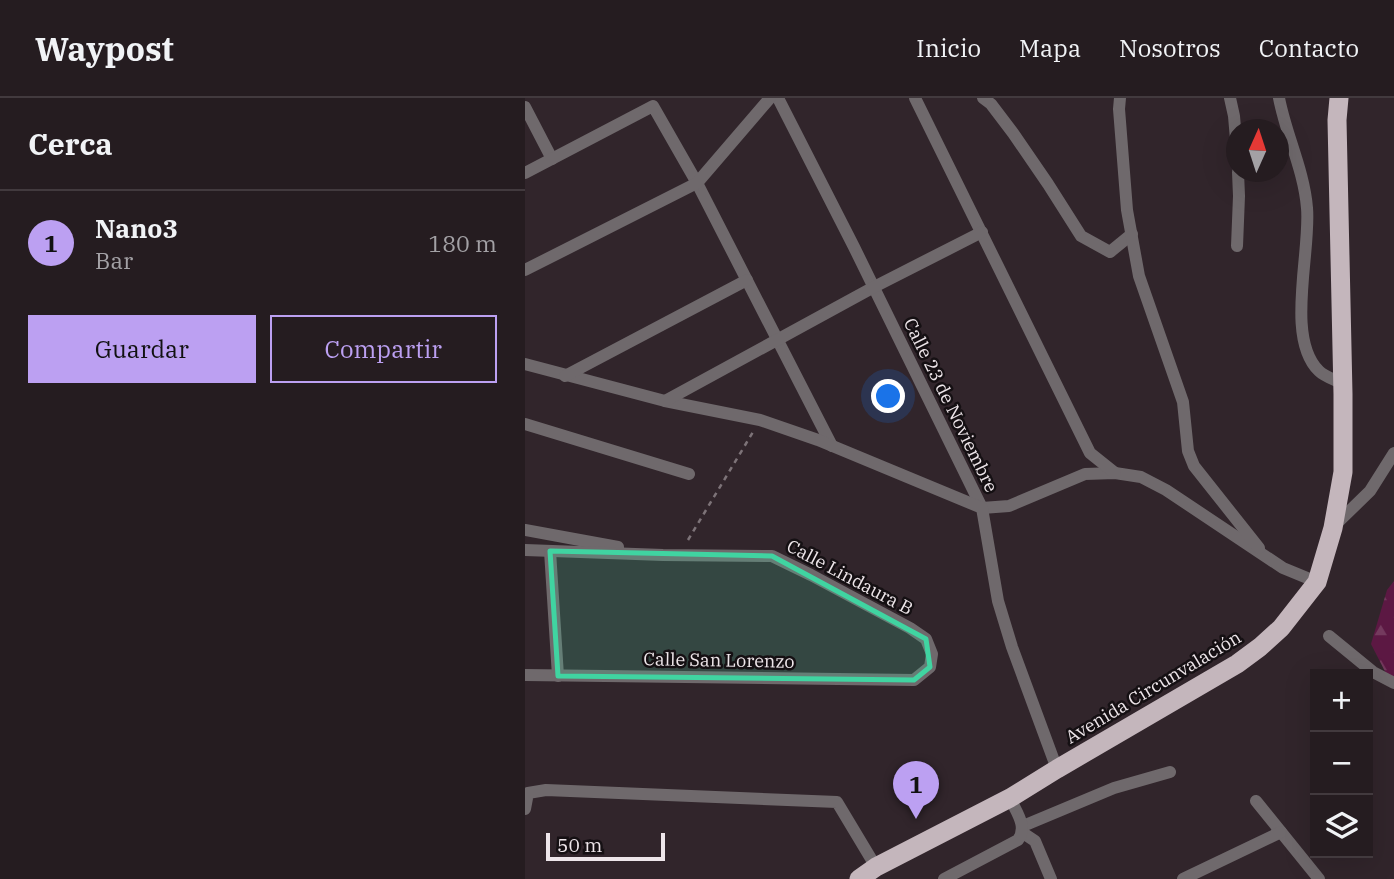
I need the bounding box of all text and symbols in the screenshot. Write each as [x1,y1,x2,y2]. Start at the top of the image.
text: Waypost [35,27,174,70]
text: Inicio [916,32,981,64]
text: Mapa [1019,32,1081,64]
text: Nosotros [1119,32,1221,64]
text: Contacto [1259,32,1359,64]
north arrow [1226,119,1289,182]
text: Cerca [28,124,113,163]
text: Nano3 [95,211,178,245]
text: 1 [44,228,58,258]
text: 180 m [428,228,497,258]
text: Bar [95,245,133,275]
street label: Calle 23 de Noviembre [899,314,1003,496]
button: Guardar [28,315,256,383]
button: Compartir [270,315,497,383]
your location [871,379,905,413]
street label: Calle Lindaura B [783,534,917,620]
street label: Avenida Circunvalación [1061,625,1245,749]
street label: Calle San Lorenzo [643,647,795,673]
map controls [1310,669,1373,858]
button: + [1310,669,1373,732]
button: − [1310,732,1373,795]
pin: 1 [893,761,939,819]
button: layers [1310,795,1373,858]
scale bar [546,830,665,862]
text: 50 m [557,833,602,857]

